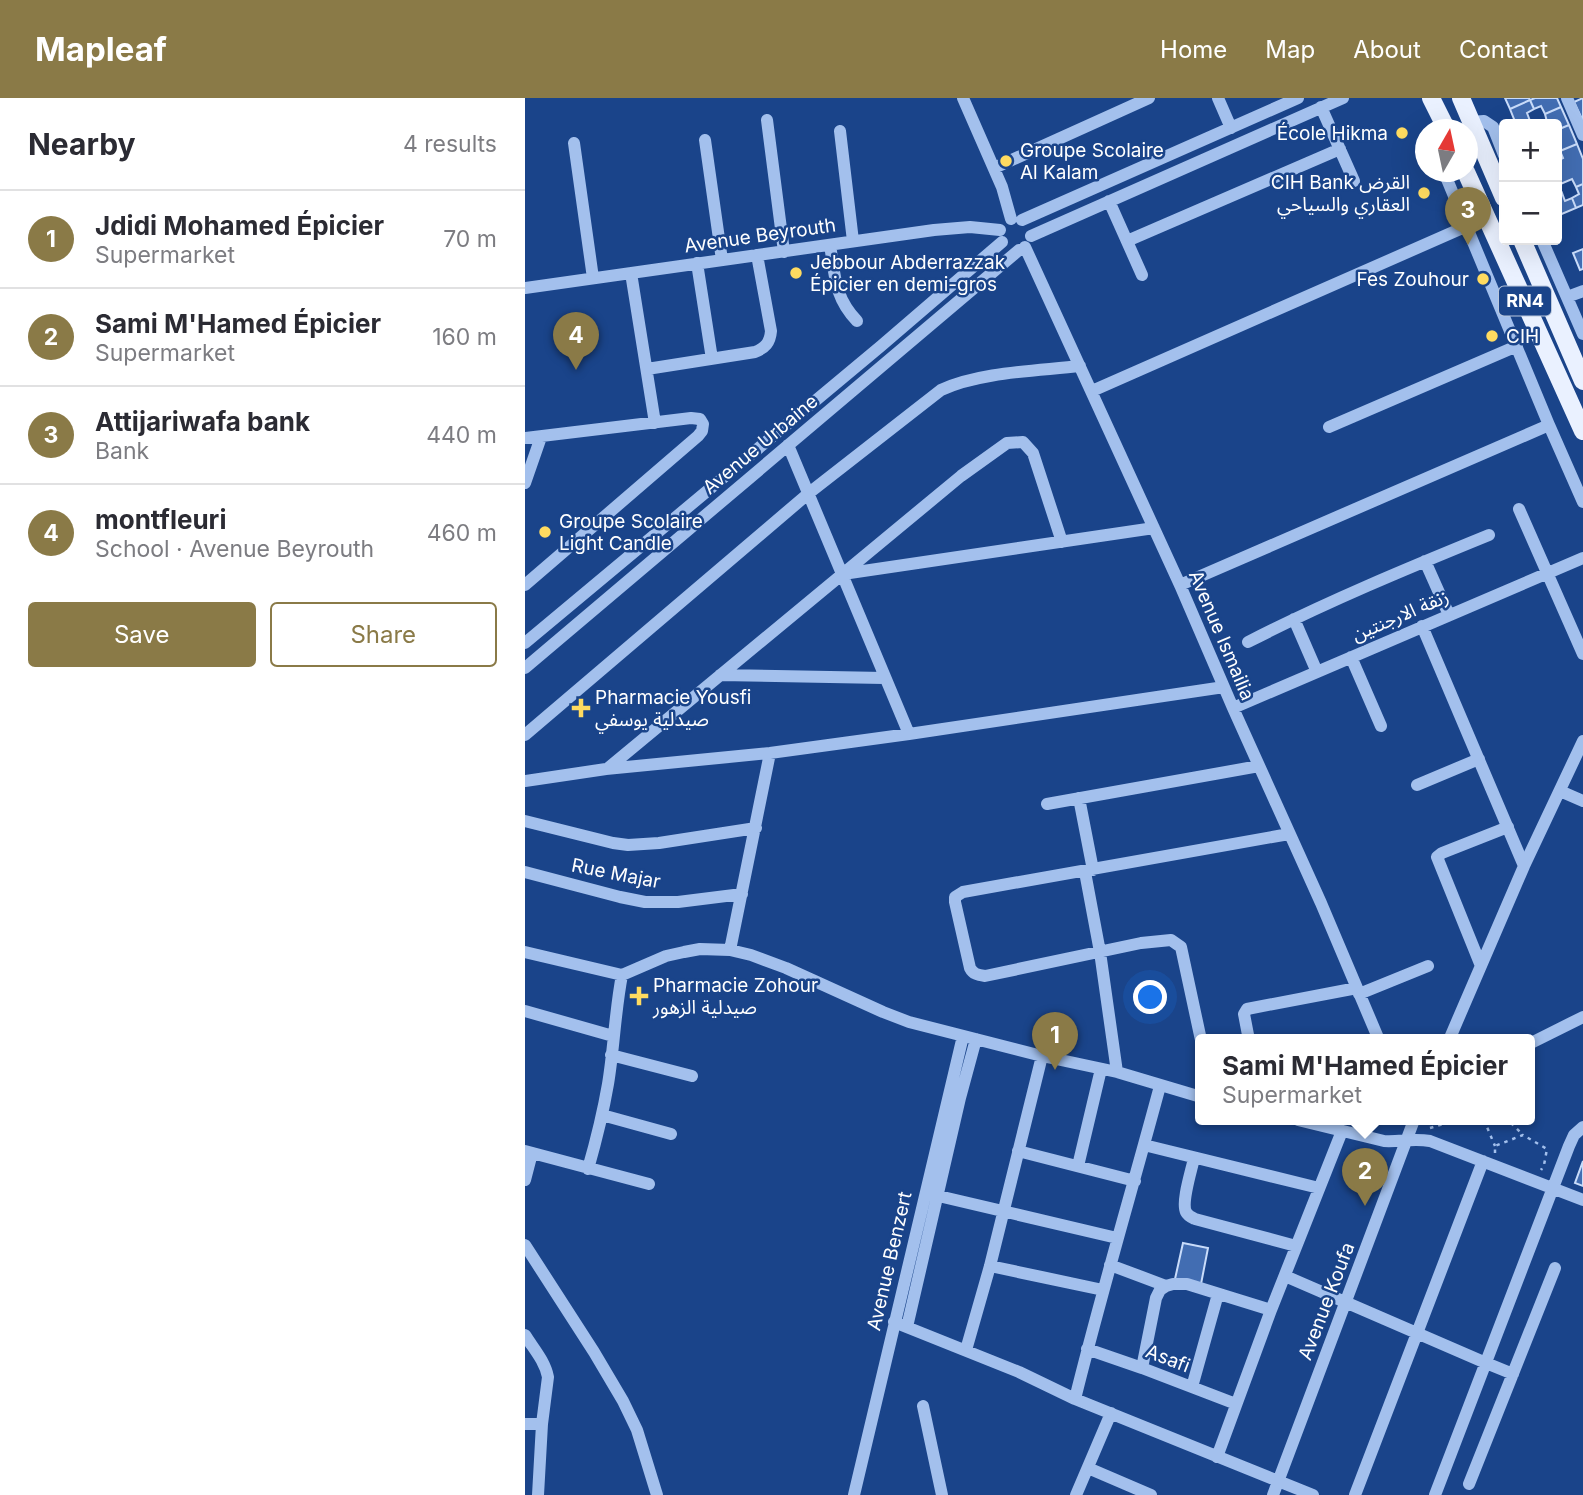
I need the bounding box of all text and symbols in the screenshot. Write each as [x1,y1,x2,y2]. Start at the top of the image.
text: Mapleaf [35,29,167,69]
text: Home [1160,35,1227,64]
text: Map [1265,35,1315,64]
text: About [1353,35,1421,64]
text: Contact [1459,35,1548,64]
north arrow [1415,119,1478,182]
map controls [1499,119,1562,245]
button: + [1499,119,1562,182]
place label: École Hikma [1277,121,1388,145]
marker: École Hikma [1394,125,1410,141]
text: Nearby [28,126,136,162]
text: 4 results [403,130,497,158]
place label: Groupe Scolaire Al Kalam [1020,139,1164,184]
marker: Groupe Scolaire Al Kalam [998,153,1014,169]
place label: CIH Bank القرض العقاري والسياحي [1271,171,1410,219]
button: − [1499,182,1562,245]
marker: CIH Bank القرض العقاري والسياحي [1416,185,1432,201]
pin: 3 [1445,187,1491,245]
text: Jdidi Mohamed Épicier [95,210,384,241]
street label: Avenue Beyrouth [683,213,837,258]
text: 1 [46,225,56,253]
text: 70 m [443,225,497,253]
text: Supermarket [95,241,235,269]
place label: Jebbour Abderrazzak Épicier en demi-gros [810,251,1006,296]
marker: Jebbour Abderrazzak Épicier en demi-gros [788,265,804,281]
place label: Fes Zouhour [1356,268,1469,291]
marker: Fes Zouhour [1475,271,1491,287]
road number: RN4 [1499,286,1551,316]
text: Sami M'Hamed Épicier [95,308,381,339]
pin: 4 [553,312,599,370]
text: 2 [44,323,58,351]
text: 160 m [432,323,497,351]
place label: CIH [1506,325,1539,348]
marker: CIH [1484,328,1500,344]
text: Supermarket [95,339,235,367]
street label: Avenue Urbaine [698,390,823,499]
text: Attijariwafa bank [95,406,310,437]
text: 3 [44,421,58,449]
text: 440 m [426,421,497,449]
text: Bank [95,437,149,465]
text: montfleuri [95,504,226,535]
place label: Groupe Scolaire Light Candle [559,510,703,555]
text: 4 [43,519,59,547]
text: 460 m [427,519,497,547]
marker: Groupe Scolaire Light Candle [537,524,553,540]
text: School · Avenue Beyrouth [95,535,374,563]
street label: Avenue Ismailia [1184,567,1259,704]
street label: زنقة الارجنتين [1348,585,1452,646]
button: Save [28,602,256,667]
button: Share [270,602,497,667]
place label: Pharmacie Yousfi صيدلية يوسفي [595,686,751,734]
marker: Pharmacie Yousfi صيدلية يوسفي [573,700,589,716]
street label: Rue Majar [569,854,662,893]
place label: Pharmacie Zohour صيدلية الزهور [652,974,818,1019]
your location [1133,980,1167,1014]
marker: Pharmacie Zohour صيدلية الزهور [631,988,647,1004]
pin: 1 [1032,1012,1078,1070]
popup [1195,1034,1535,1125]
text: Sami M'Hamed Épicier [1222,1050,1508,1081]
text: Supermarket [1222,1081,1362,1109]
pin: 2 [1342,1148,1388,1206]
street label: Avenue Benzert [862,1189,917,1333]
street label: Avenue Koufa [1293,1239,1359,1363]
street label: Asafi [1142,1340,1193,1377]

